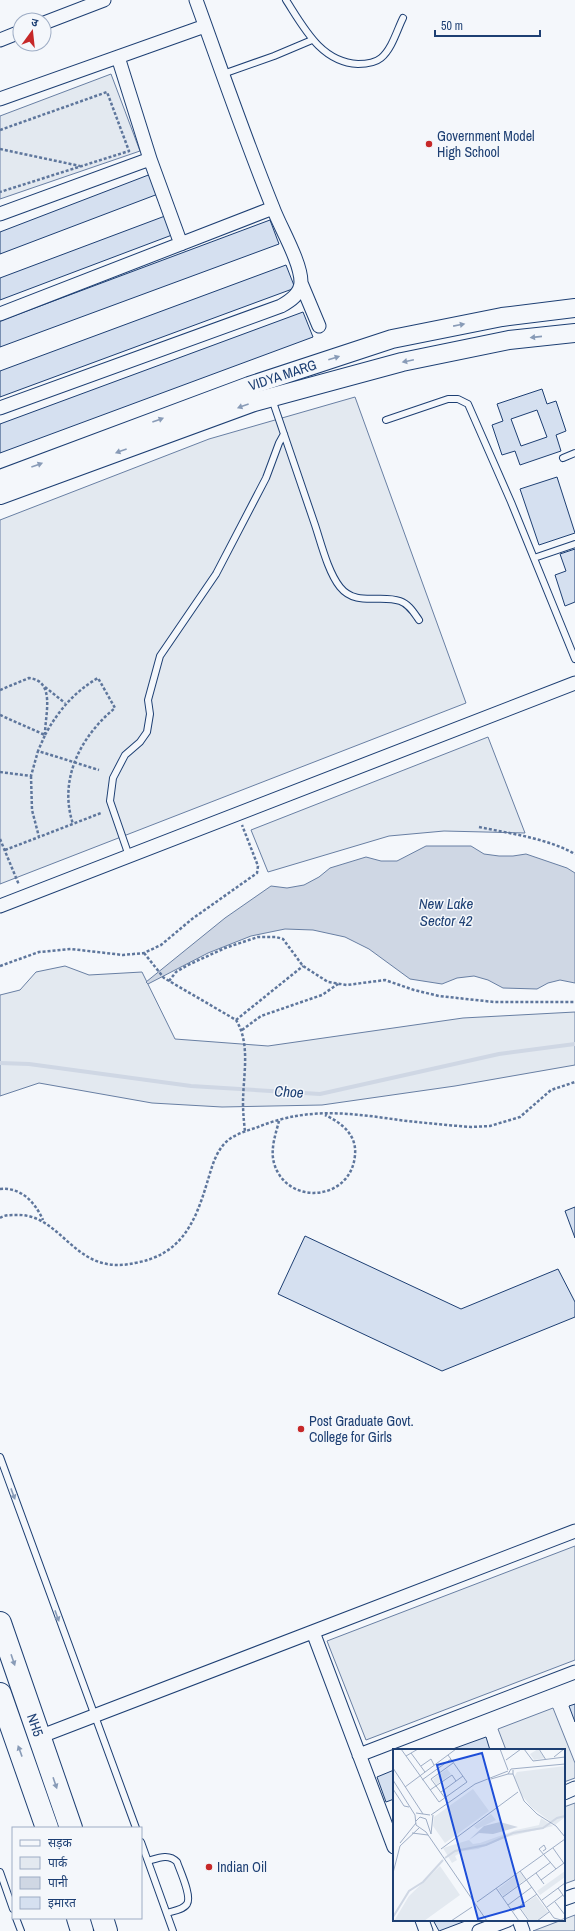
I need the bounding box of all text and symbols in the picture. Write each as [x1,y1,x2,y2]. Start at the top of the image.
north arrow [12,12,52,52]
scale bar [435,12,540,38]
text: उ [30,15,40,30]
text: 50 m [441,18,463,34]
place label: Government Model High School [437,127,535,161]
marker: Government Model High School [424,139,434,149]
one-way arrow [453,322,465,328]
one-way arrow [530,334,542,341]
street label: VIDYA MARG [246,355,319,395]
one-way arrow [328,355,340,361]
one-way arrow [402,358,415,364]
one-way arrow [236,404,248,410]
one-way arrow [153,417,165,423]
one-way arrow [114,448,126,454]
one-way arrow [31,462,43,468]
water label: New Lake Sector 42 [419,893,473,931]
water label: Choe [274,1080,304,1103]
place label: Post Graduate Govt. College for Girls [309,1412,414,1446]
marker: Post Graduate Govt. College for Girls [296,1424,306,1434]
one-way arrow [11,1488,17,1500]
one-way arrow [55,1611,61,1623]
one-way arrow [10,1654,16,1666]
street label: NH5 [23,1711,48,1739]
one-way arrow [17,1745,23,1757]
inset map [393,1749,565,1921]
one-way arrow [52,1777,58,1789]
legend [12,1827,142,1919]
text: सड़क [48,1835,73,1851]
text: पार्क [48,1855,68,1871]
place label: Indian Oil [217,1858,267,1876]
marker: Indian Oil [204,1862,214,1872]
text: पानी [48,1875,69,1891]
text: इमारत [48,1895,77,1911]

